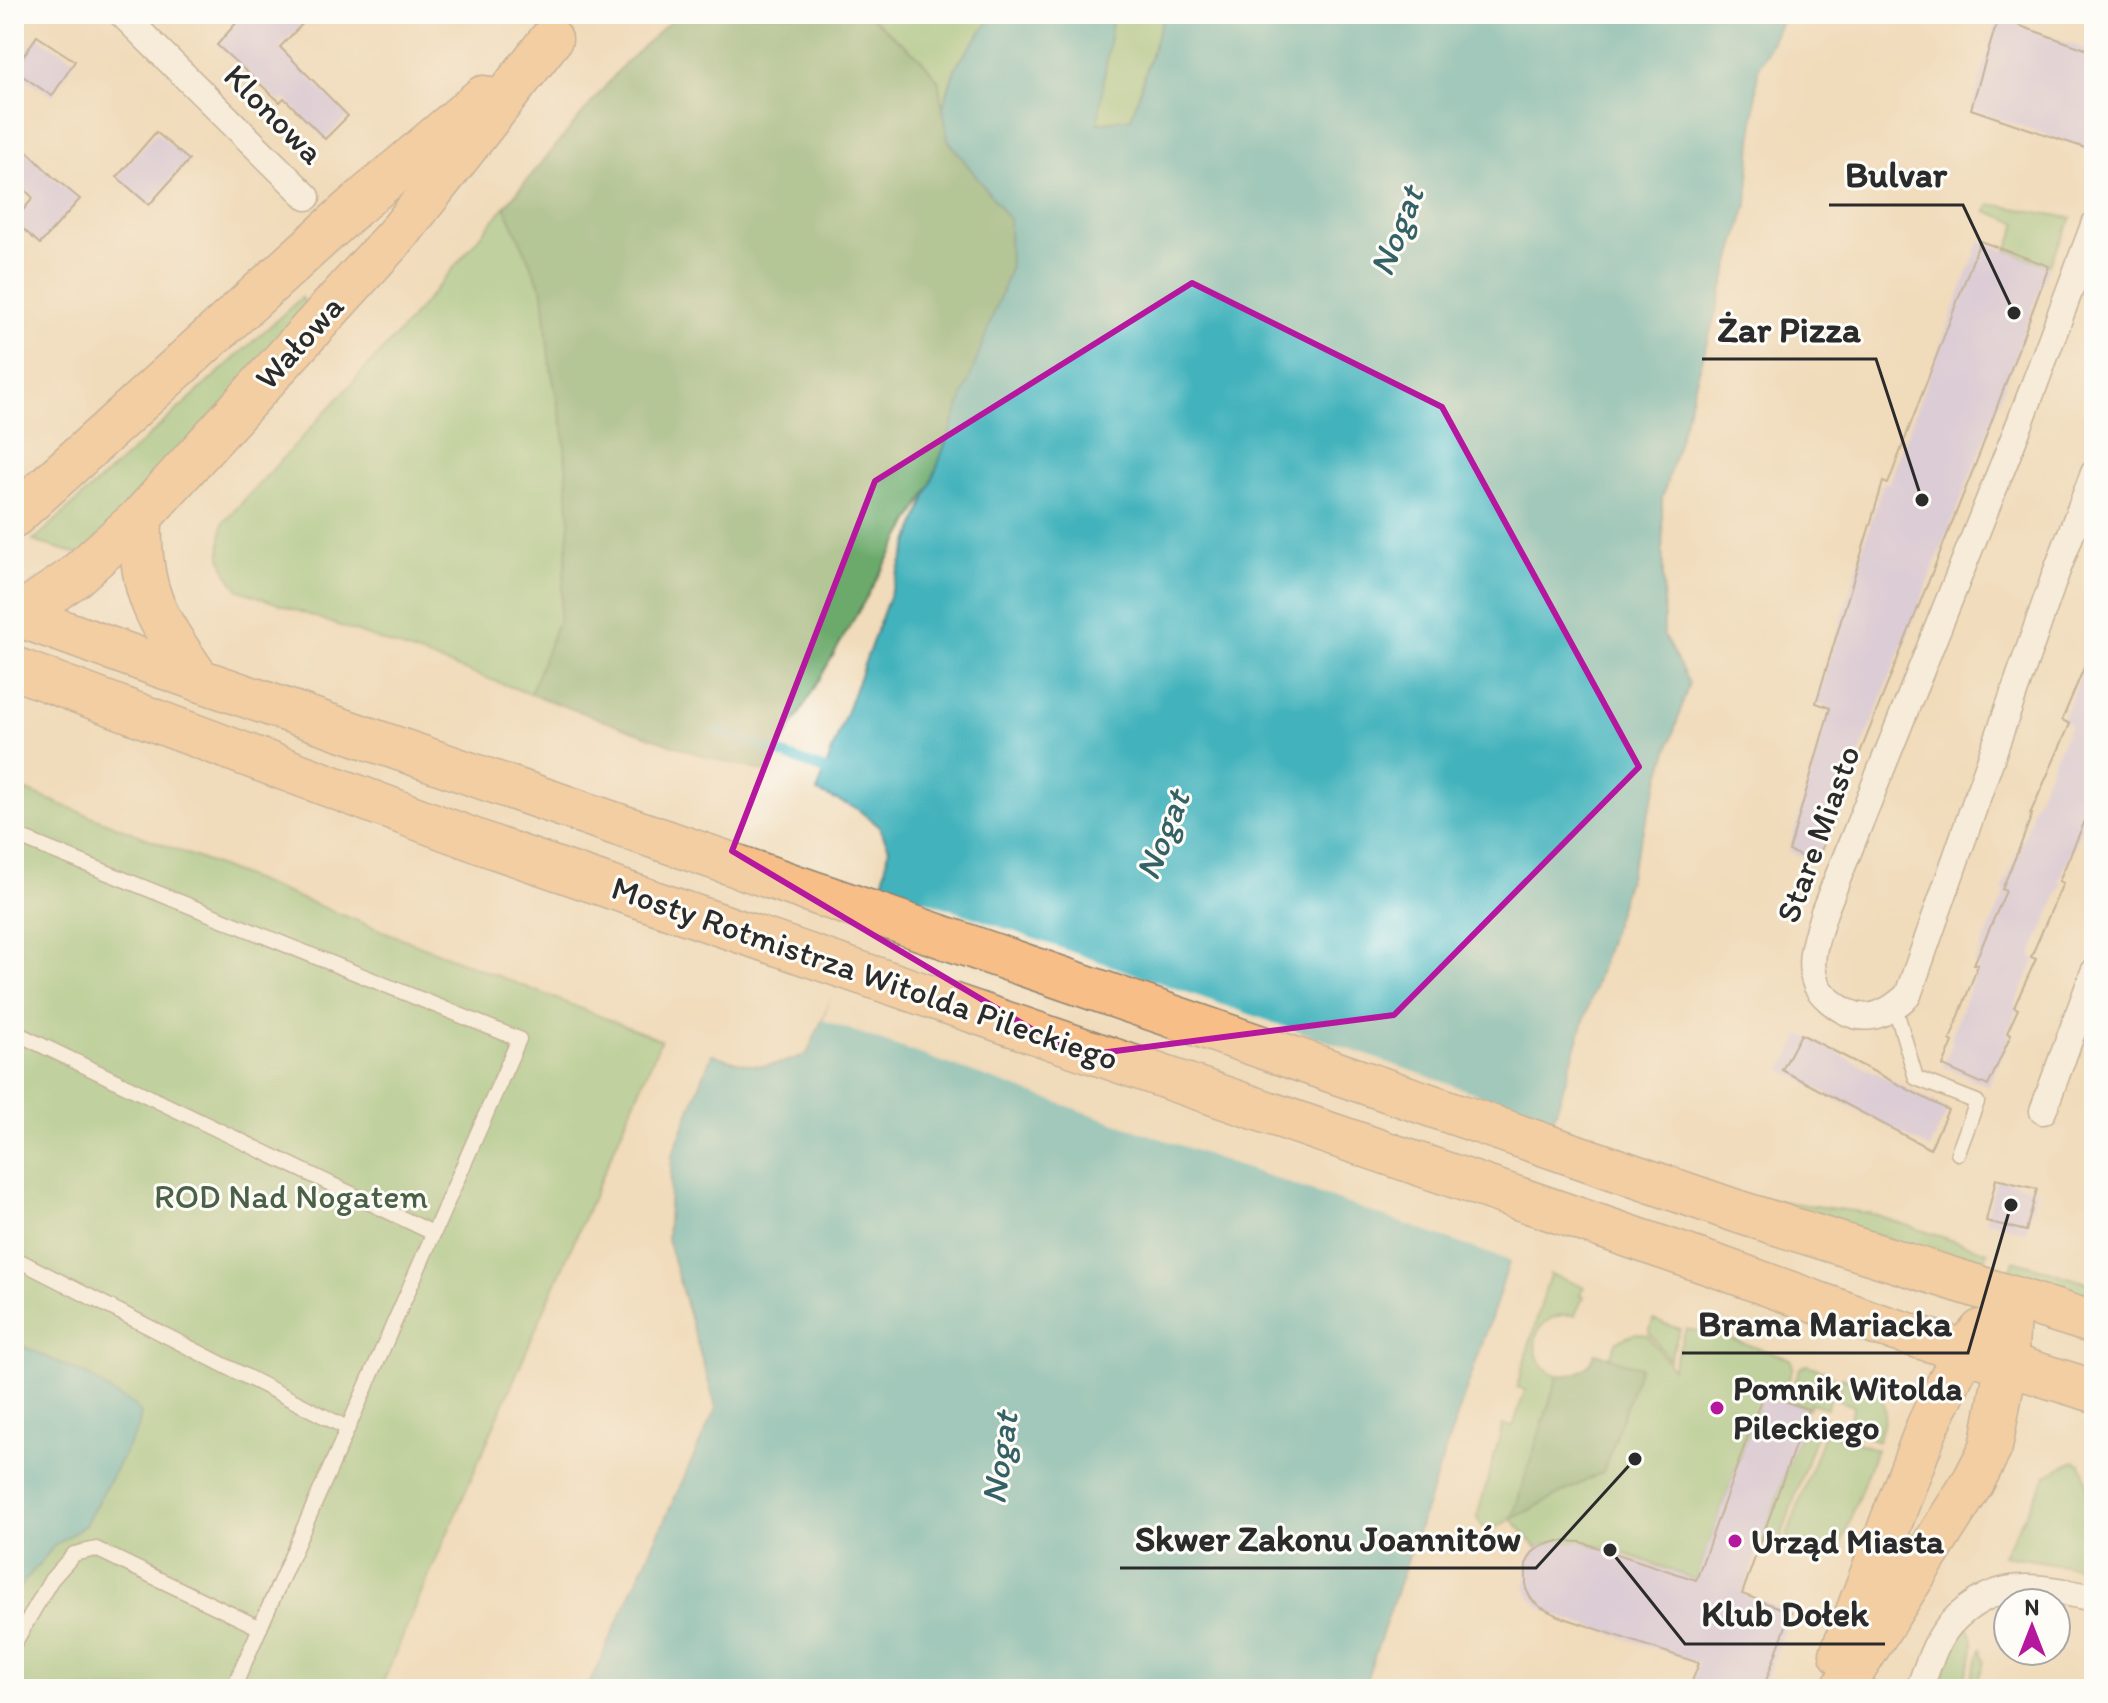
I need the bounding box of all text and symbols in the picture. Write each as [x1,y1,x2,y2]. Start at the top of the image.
street label: Klonowa [215,55,333,173]
callout: Bulvar [1829,145,1963,205]
text: Bulvar [1845,153,1948,196]
water label: Nogat [1359,177,1434,282]
street label: Wałowa [246,286,352,398]
callout: Żar Pizza [1702,299,1876,359]
text: Żar Pizza [1717,308,1861,351]
street label: Stare Miasto [1767,740,1869,928]
water label: Nogat [1125,781,1200,886]
street label: Mosty Rotmistrza Witolda Pileckiego [606,867,1124,1079]
park label: ROD Nad Nogatem [154,1176,428,1217]
callout: Brama Mariacka [1682,1293,1968,1353]
text: Brama Mariacka [1698,1302,1952,1345]
place label: Pomnik Witolda Pileckiego [1733,1368,1962,1448]
marker: Pomnik Witolda Pileckiego [1708,1399,1726,1417]
water label: Nogat [971,1406,1027,1507]
callout: Skwer Zakonu Joannitów [1120,1508,1536,1568]
text: Skwer Zakonu Joannitów [1135,1517,1521,1560]
place label: Urząd Miasta [1751,1521,1944,1562]
marker: Urząd Miasta [1726,1532,1744,1550]
callout: Klub Dołek [1685,1584,1885,1644]
north arrow [1992,1587,2072,1667]
text: Klub Dołek [1701,1592,1869,1635]
text: N [2025,1594,2039,1621]

